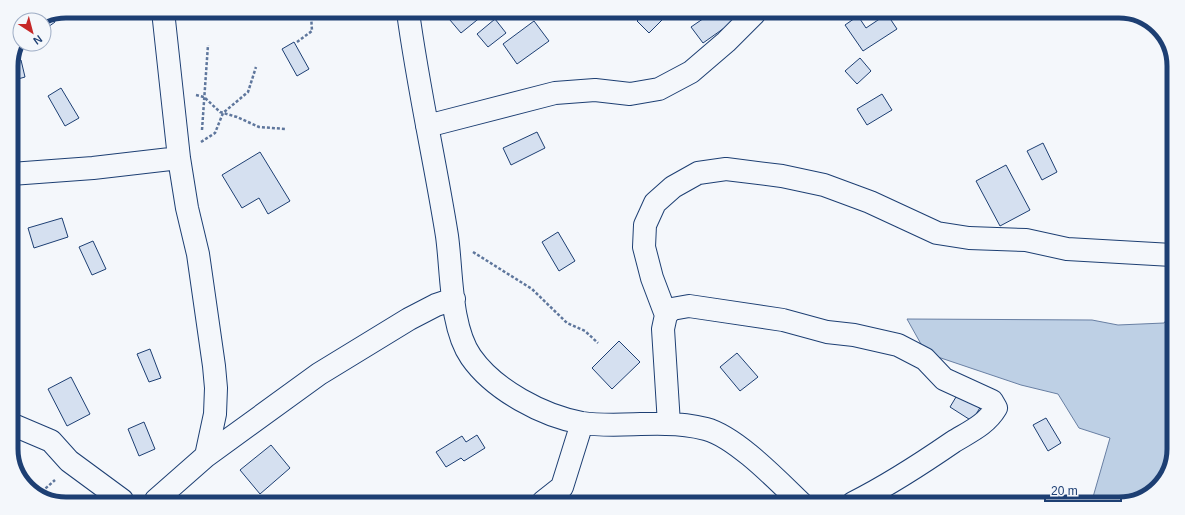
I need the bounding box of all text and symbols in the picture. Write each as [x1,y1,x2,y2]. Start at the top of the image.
north arrow [12,12,52,52]
text: N [31,33,45,47]
scale bar [1045,477,1121,503]
text: 20 m [1051,484,1078,498]

